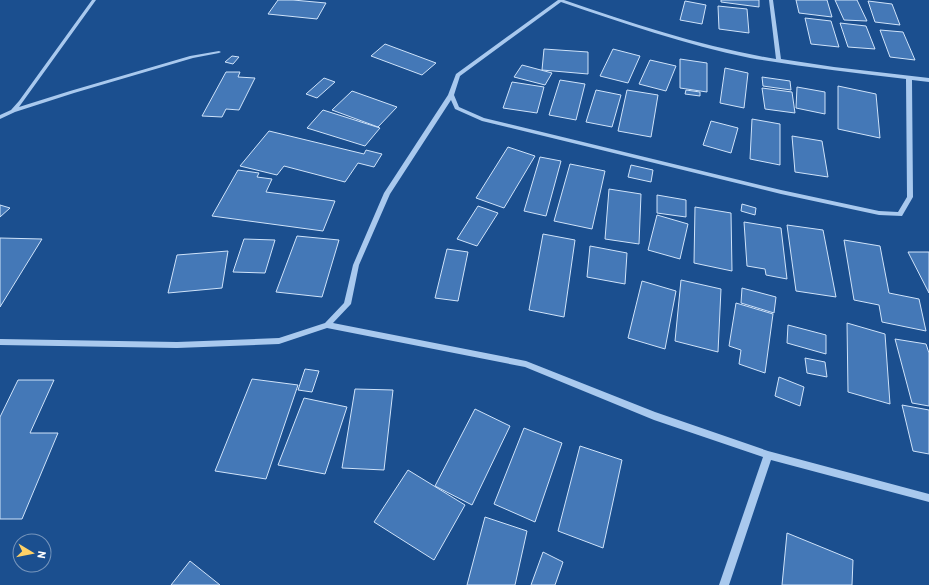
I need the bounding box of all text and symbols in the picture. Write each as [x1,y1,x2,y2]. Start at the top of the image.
north arrow [12,533,52,573]
text: N [35,550,49,560]

